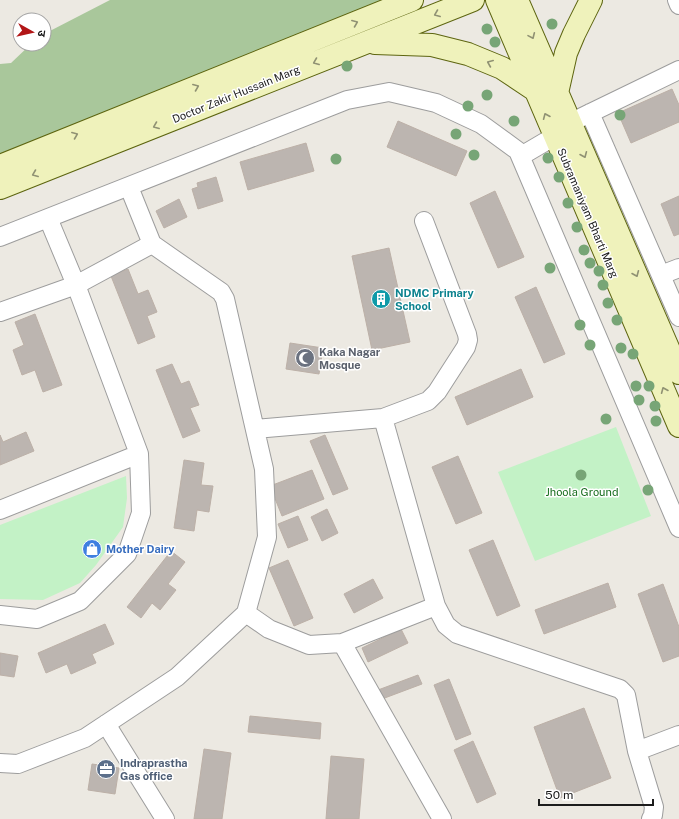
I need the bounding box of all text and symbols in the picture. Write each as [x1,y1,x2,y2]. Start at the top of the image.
one-way arrow [433,10,440,18]
north arrow [12,12,52,52]
one-way arrow [352,19,359,27]
text: उ [35,29,48,38]
one-way arrow [528,32,536,39]
one-way arrow [312,58,319,66]
one-way arrow [486,60,494,68]
street label: Doctor Zakir Hussain Marg [170,63,302,125]
one-way arrow [191,84,199,92]
one-way arrow [543,113,551,120]
one-way arrow [152,121,159,129]
one-way arrow [72,132,79,140]
street label: Subramaniyam Bharti Marg [555,146,621,280]
one-way arrow [579,151,587,158]
one-way arrow [32,169,39,177]
one-way arrow [631,270,639,278]
place label: NDMC Primary School [395,287,474,312]
building icon: NDMC Primary School [370,288,392,310]
place label: Kaka Nagar Mosque [319,346,381,371]
mosque icon: Kaka Nagar Mosque [294,347,316,369]
one-way arrow [660,387,668,394]
park label: Jhoola Ground [546,486,618,498]
shop icon: Mother Dairy [81,538,103,560]
place label: Mother Dairy [106,543,175,555]
place label: Indraprastha Gas office [120,757,188,782]
office icon: Indraprastha Gas office [95,758,117,780]
scale bar [539,781,653,807]
text: 50 m [545,788,573,802]

